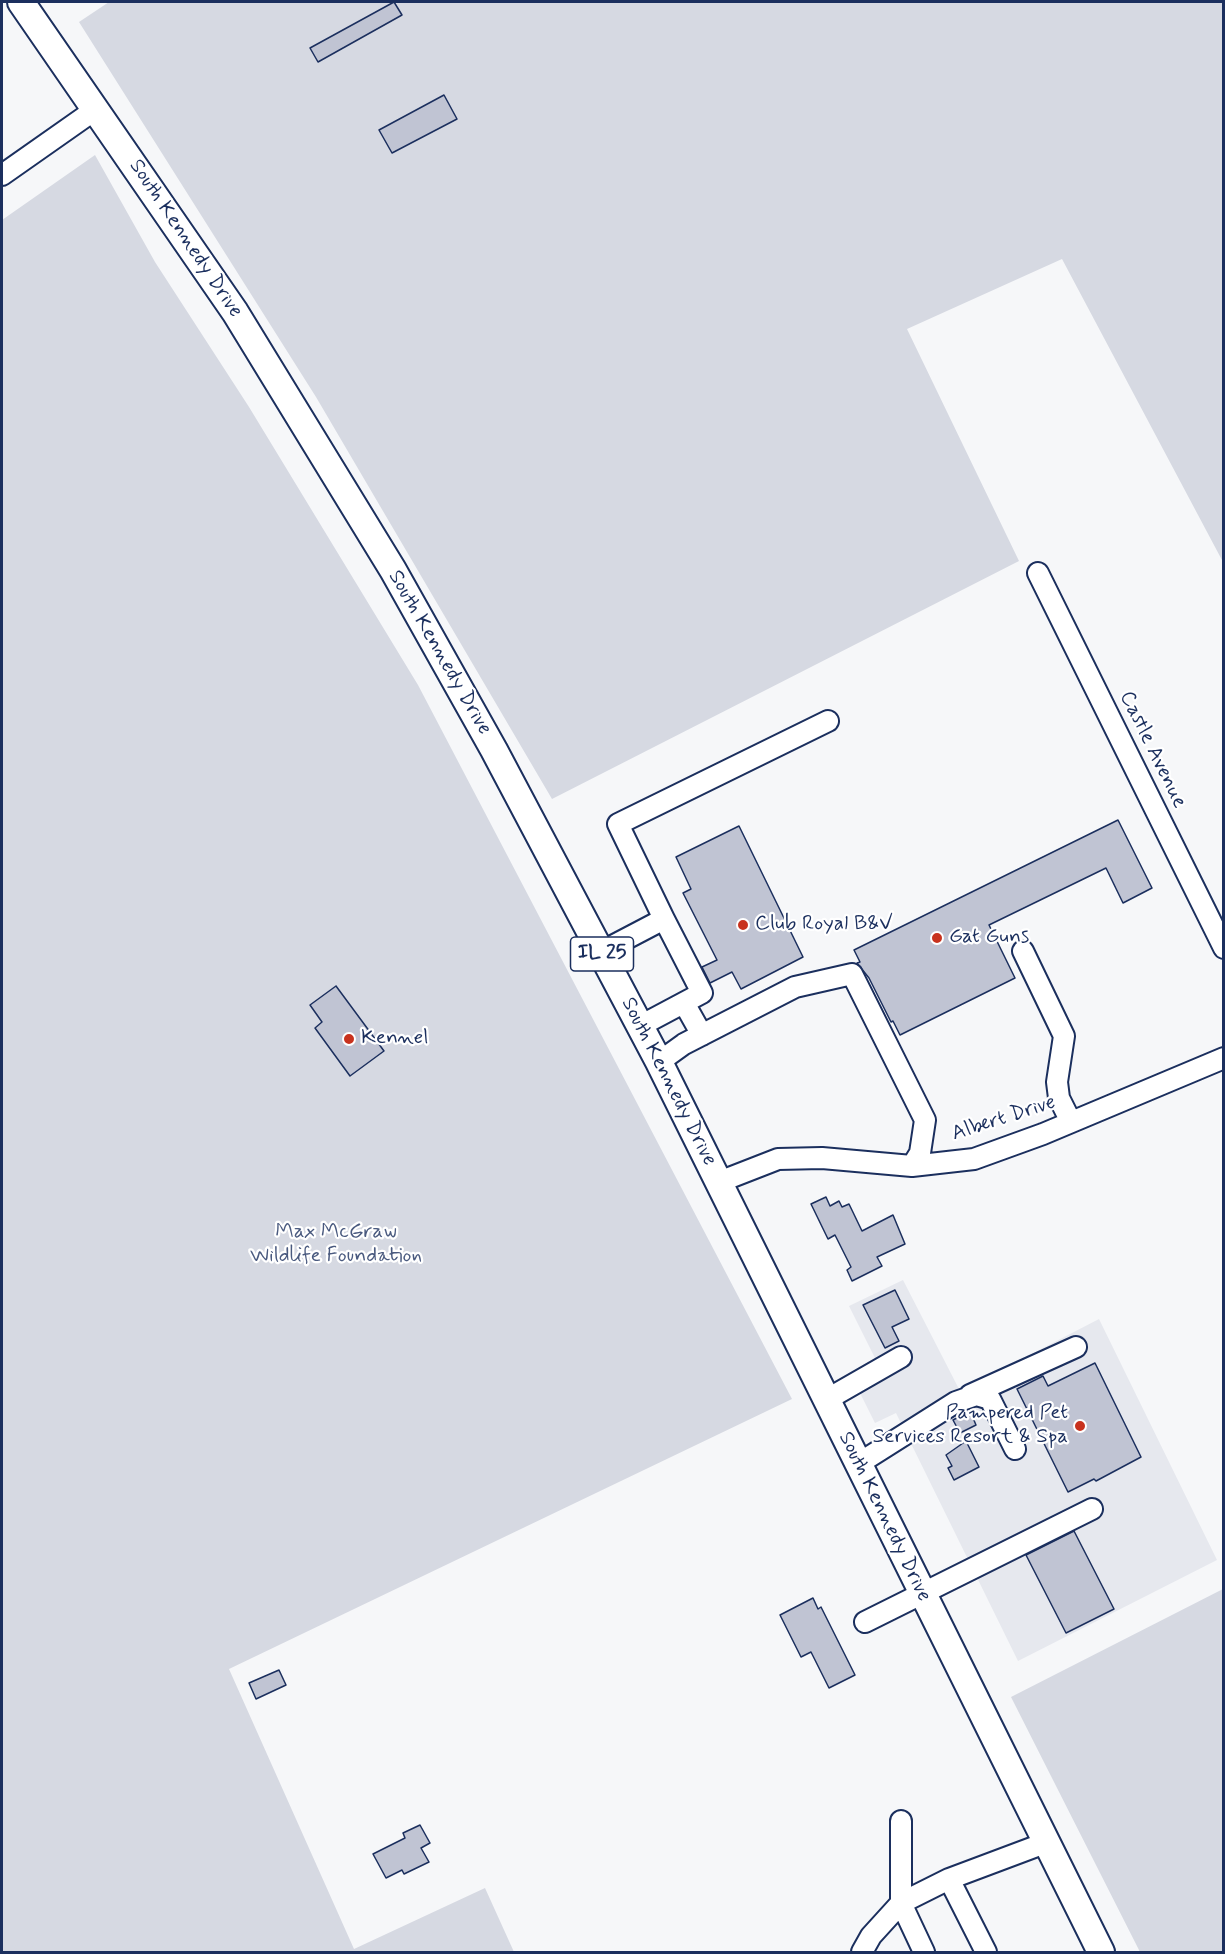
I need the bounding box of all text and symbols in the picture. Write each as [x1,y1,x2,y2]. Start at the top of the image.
street label: South Kennedy Drive [123,155,247,323]
street label: South Kennedy Drive [382,566,496,740]
street label: Castle Avenue [1113,687,1191,813]
place label: Club Royal B&V [755,912,893,938]
marker: Club Royal B&V [736,918,750,932]
place label: Gat Guns [949,925,1029,951]
marker: Gat Guns [930,931,944,945]
road number: IL 25 [570,937,634,971]
street label: South Kennedy Drive [615,994,721,1170]
place label: Kennel [361,1026,428,1052]
marker: Kennel [342,1032,356,1046]
street label: Albert Drive [949,1090,1059,1148]
park label: Max McGraw Wildlife Foundation [250,1220,422,1270]
place label: Pampered Pet Services Resort & Spa [872,1401,1068,1451]
marker: Pampered Pet Services Resort & Spa [1073,1419,1087,1433]
street label: South Kennedy Drive [832,1428,936,1606]

